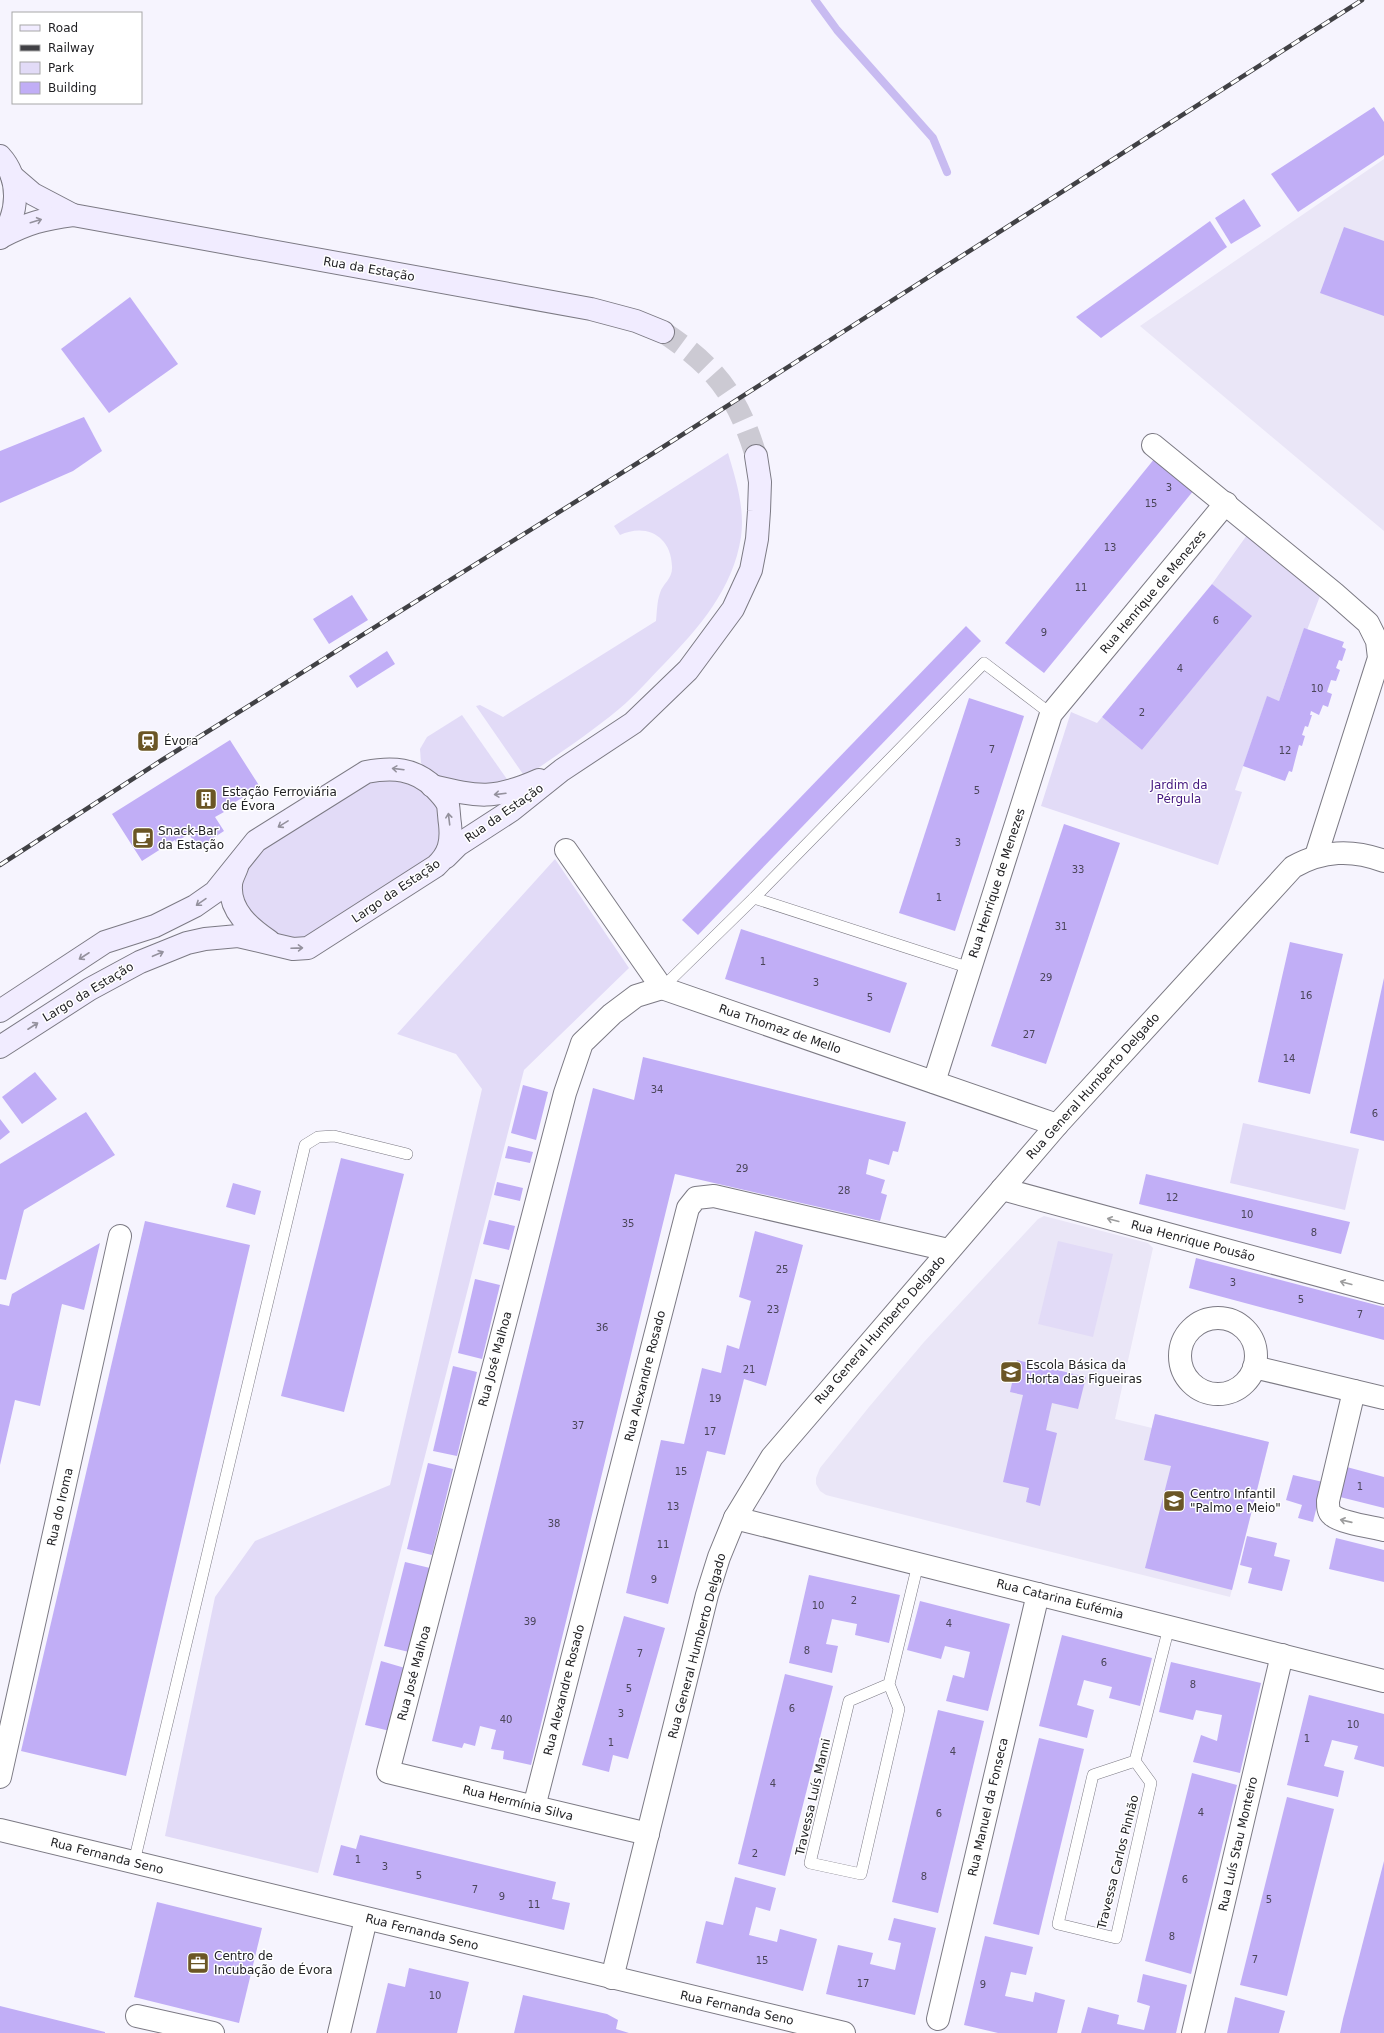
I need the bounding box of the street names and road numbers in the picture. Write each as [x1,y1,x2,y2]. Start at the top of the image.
street label: Rua da Estação [322,254,416,284]
street label: Rua Henrique de Menezes [1097,527,1209,657]
street label: Rua da Estação [462,781,546,845]
street label: Rua Henrique de Menezes [966,806,1028,960]
street label: Largo da Estação [349,856,443,926]
street label: Largo da Estação [40,959,136,1025]
street label: Rua Thomaz de Mello [717,1001,843,1057]
street label: Rua General Humberto Delgado [1024,1010,1162,1162]
street label: Rua Henrique Pousão [1129,1218,1257,1264]
street label: Rua General Humberto Delgado [812,1253,948,1407]
street label: Rua Alexandre Rosado [622,1309,668,1443]
street label: Rua José Malhoa [476,1310,514,1408]
street label: Rua do Iroma [44,1466,76,1548]
street label: Rua General Humberto Delgado [665,1552,729,1740]
street label: Rua Catarina Eufémia [995,1576,1125,1622]
street label: Rua Alexandre Rosado [541,1623,587,1757]
street label: Rua José Malhoa [395,1624,433,1722]
street label: Rua Manuel da Fonseca [965,1736,1011,1878]
street label: Travessa Luís Manni [792,1737,833,1858]
street label: Rua Luís Stau Monteiro [1216,1775,1260,1913]
street label: Rua Hermínia Silva [461,1782,575,1824]
street label: Travessa Carlos Pinhão [1094,1794,1141,1931]
street label: Rua Fernanda Seno [49,1835,165,1877]
street label: Rua Fernanda Seno [364,1911,480,1953]
street label: Rua Fernanda Seno [679,1988,795,2028]

